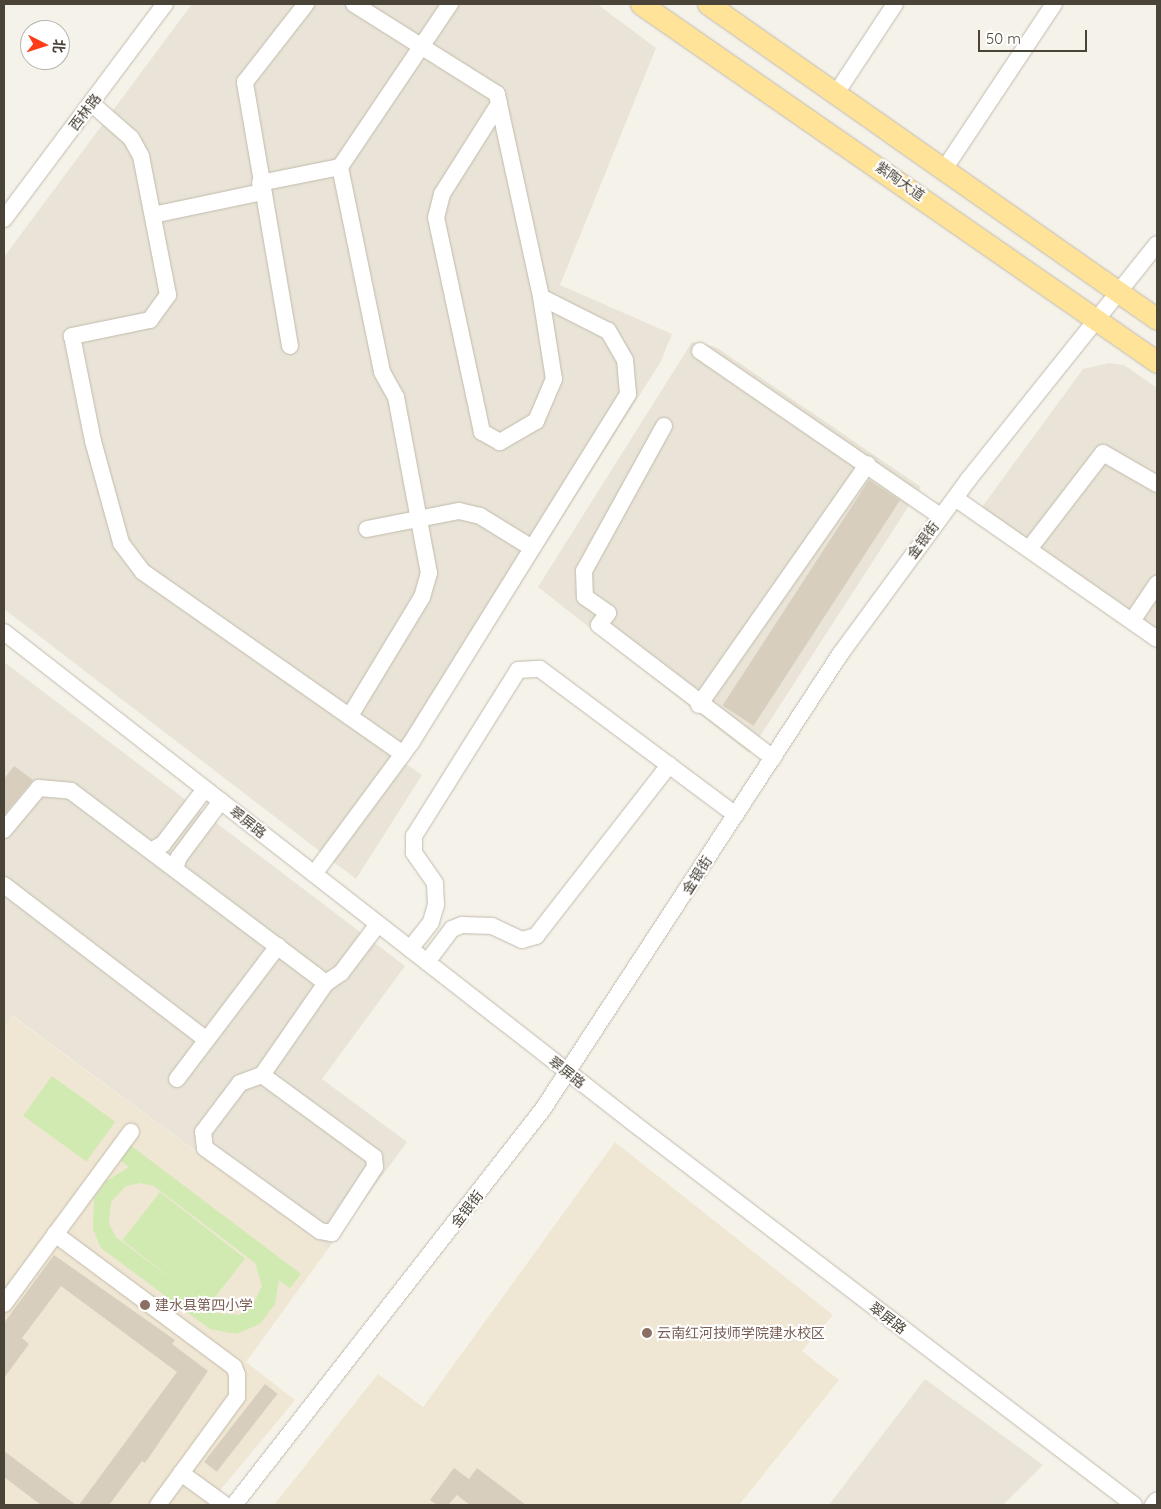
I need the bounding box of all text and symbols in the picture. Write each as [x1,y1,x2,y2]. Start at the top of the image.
north arrow [20,20,70,70]
scale bar [981,20,1090,52]
text: 50 m [986,29,1021,48]
text: 北 [49,38,69,54]
street label: 西林路 [66,90,104,134]
street label: 紫陶大道 [872,158,928,204]
street label: 金银街 [904,518,942,562]
street label: 翠屏路 [226,802,270,842]
street label: 金银街 [679,853,715,897]
street label: 翠屏路 [545,1052,589,1092]
street label: 金银街 [447,1187,487,1231]
place label: 建水县第四小学 [155,1297,253,1313]
marker: 建水县第四小学 [139,1299,151,1311]
street label: 翠屏路 [866,1299,910,1337]
place label: 云南红河技师学院建水校区 [657,1325,825,1341]
marker: 云南红河技师学院建水校区 [641,1327,653,1339]

